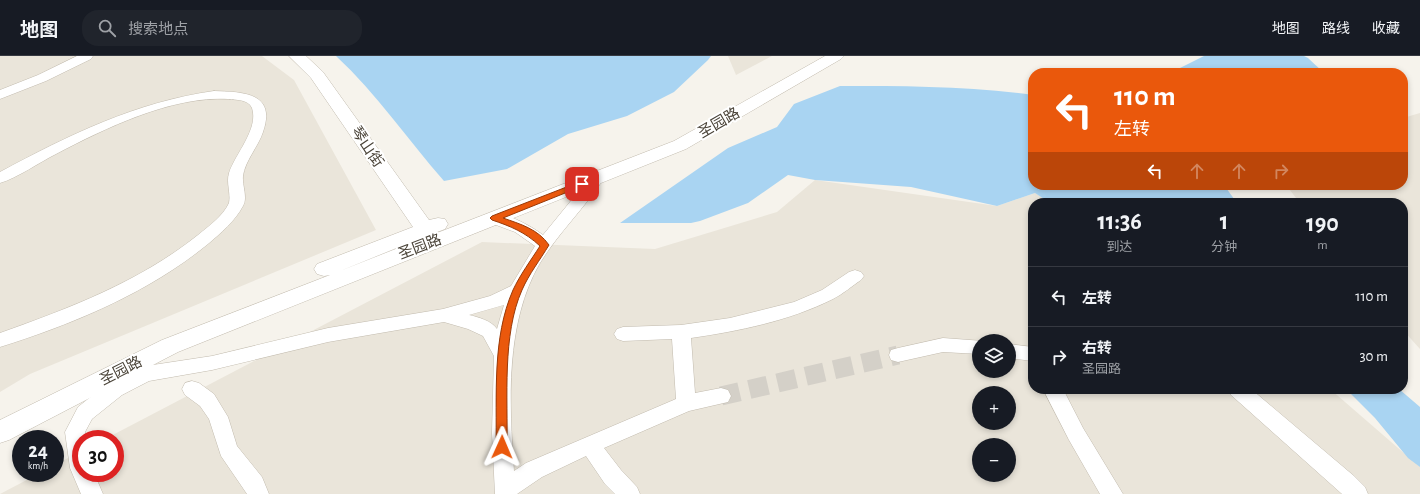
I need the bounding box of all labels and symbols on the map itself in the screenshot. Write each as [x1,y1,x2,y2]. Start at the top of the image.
street label: 圣园路 [695,104,742,141]
street label: 琴山街 [348,124,387,170]
pin [565,167,599,201]
street label: 圣园路 [396,231,444,262]
street label: 圣园路 [97,353,144,388]
position arrow [481,426,523,468]
speed limit sign: 30 [72,430,124,482]

